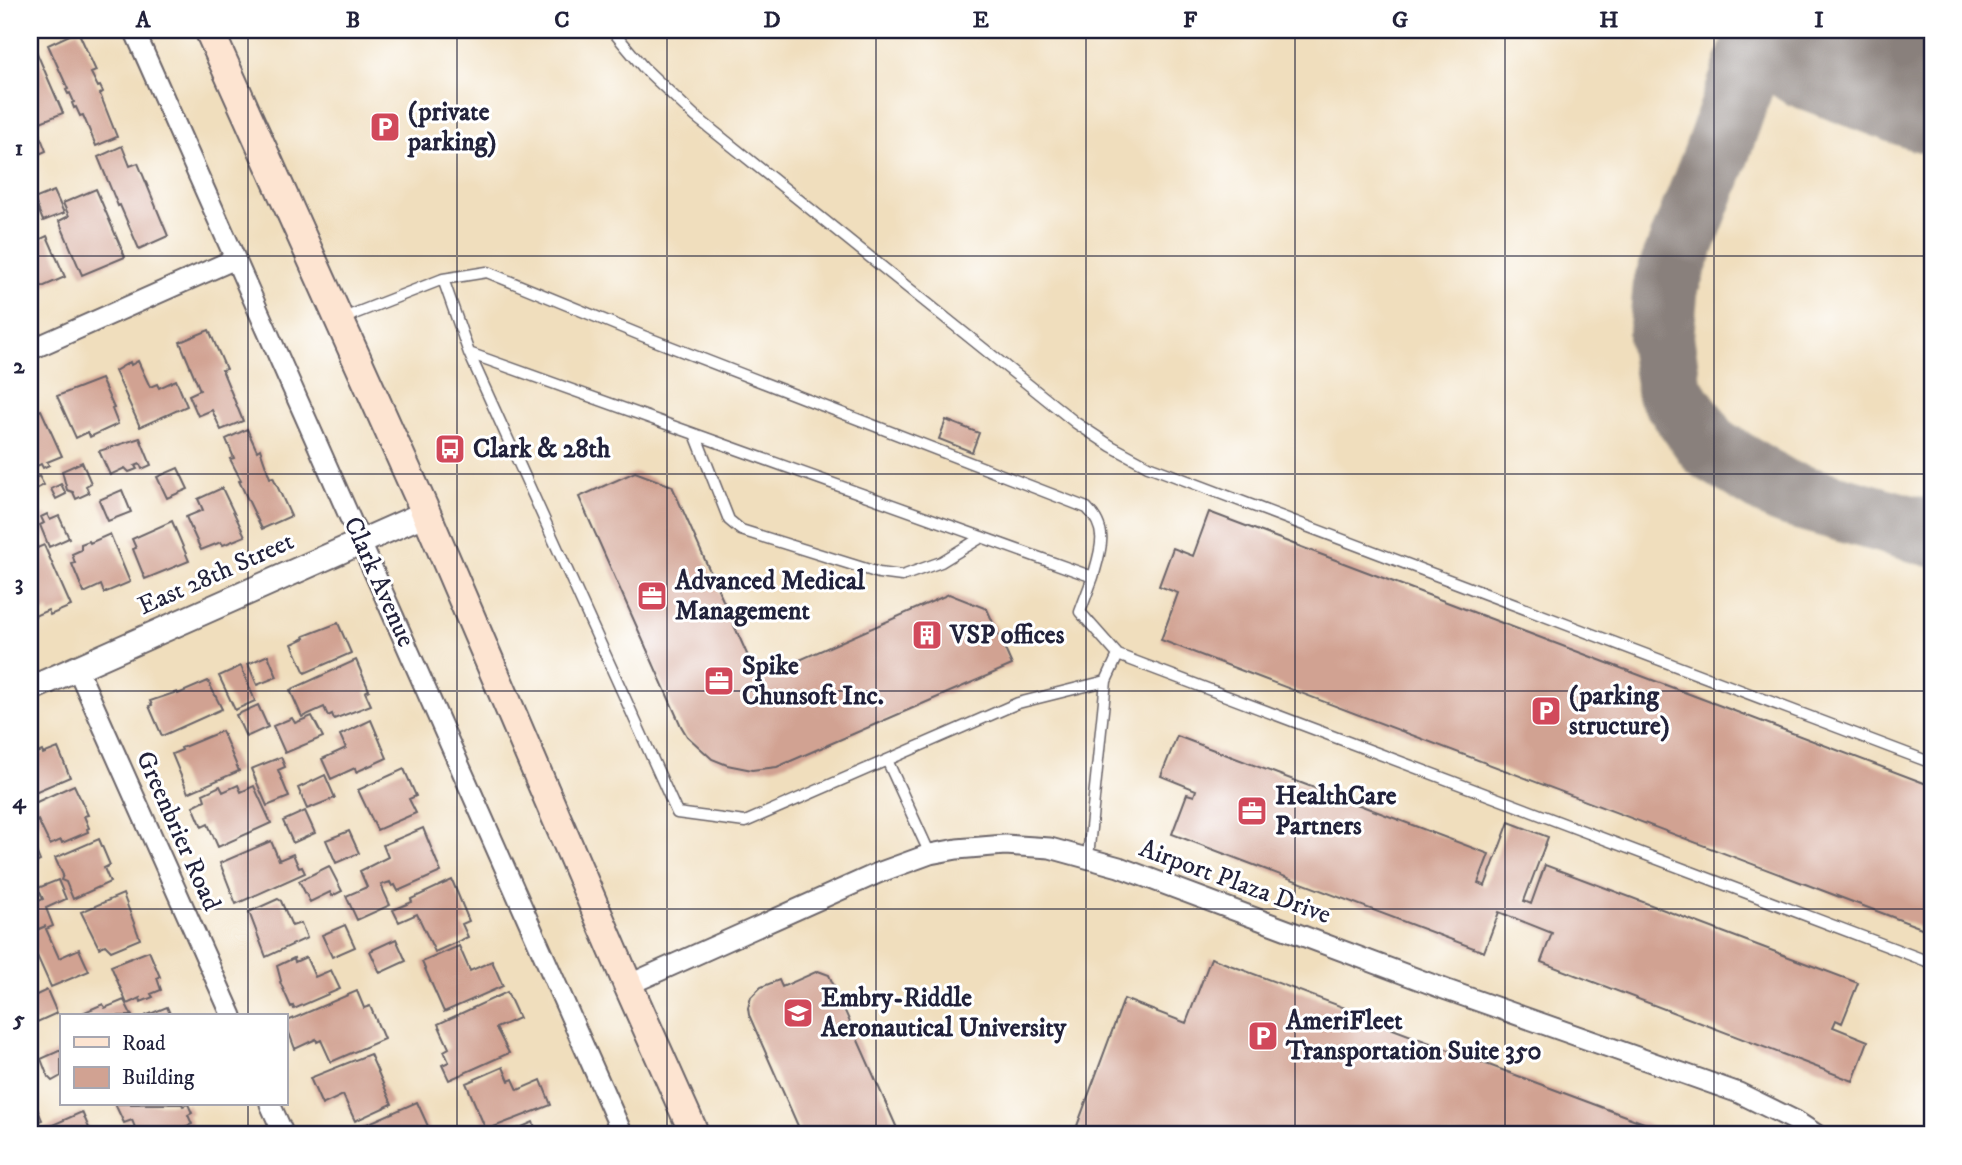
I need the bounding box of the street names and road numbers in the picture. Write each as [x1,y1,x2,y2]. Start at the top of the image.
street label: Clark Avenue [336,512,422,652]
street label: East 28th Street [133,525,299,623]
street label: Greenbrier Road [128,746,228,916]
street label: Airport Plaza Drive [1135,832,1335,932]

